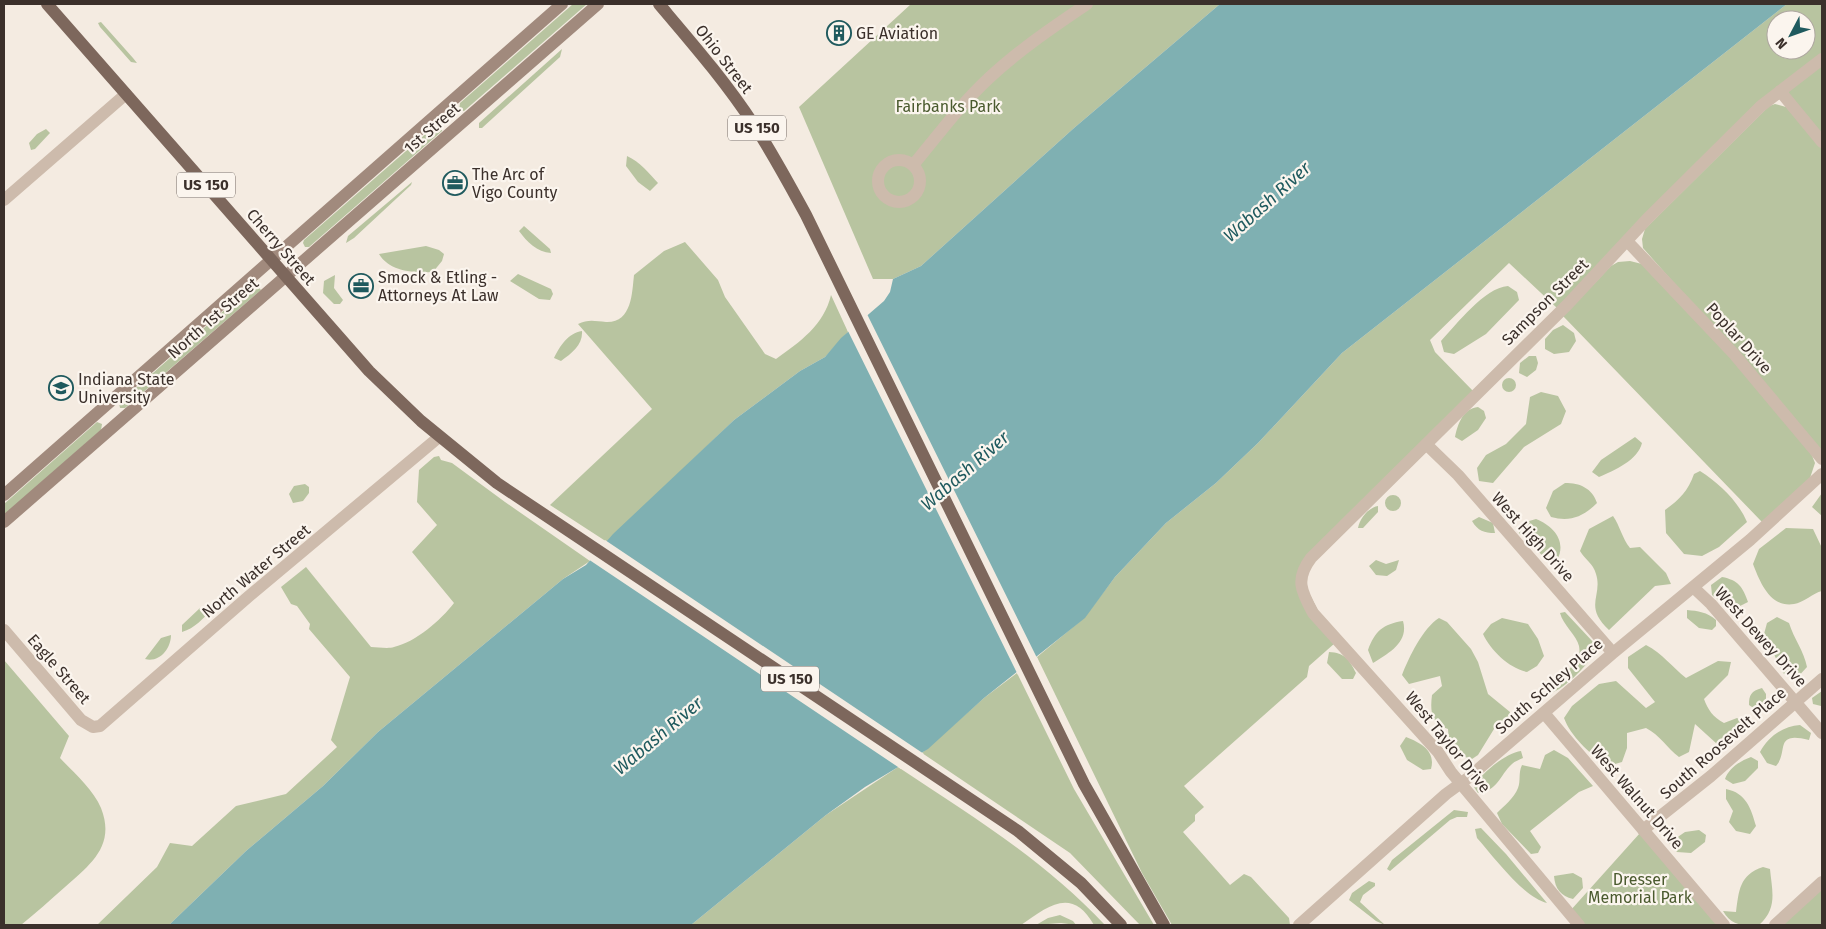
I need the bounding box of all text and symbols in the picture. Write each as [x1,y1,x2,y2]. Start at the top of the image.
north arrow [1766,10,1816,60]
building icon: GE Aviation [826,20,852,46]
street label: Ohio Street [691,21,757,97]
place label: GE Aviation [856,24,938,43]
text: N [1772,34,1791,52]
park label: Fairbanks Park [895,97,1001,116]
street label: 1st Street [400,98,464,157]
road number: US 150 [728,116,786,140]
water label: Wabash River [1219,156,1316,247]
place label: The Arc of Vigo County [472,165,557,202]
office icon: The Arc of Vigo County [442,170,468,196]
road number: US 150 [177,172,235,198]
street label: Cherry Street [243,205,319,289]
street label: Sampson Street [1498,255,1592,349]
place label: Smock & Etling - Attorneys At Law [378,268,499,305]
street label: North 1st Street [164,273,262,362]
office icon: Smock & Etling - Attorneys At Law [348,273,374,299]
street label: Poplar Drive [1702,299,1776,377]
place label: Indiana State University [78,370,175,407]
school or university icon: Indiana State University [48,375,74,401]
water label: Wabash River [916,426,1014,515]
street label: West High Drive [1488,488,1578,586]
street label: North Water Street [198,520,314,622]
street label: West Dewey Drive [1711,583,1811,691]
street label: Eagle Street [24,630,95,708]
street label: South Schley Place [1491,634,1607,738]
road number: US 150 [761,666,819,692]
street label: South Roosevelt Place [1656,683,1790,803]
street label: West Taylor Drive [1401,687,1495,797]
water label: Wabash River [609,692,708,780]
street label: West Walnut Drive [1587,741,1687,853]
park label: Dresser Memorial Park [1588,870,1693,907]

